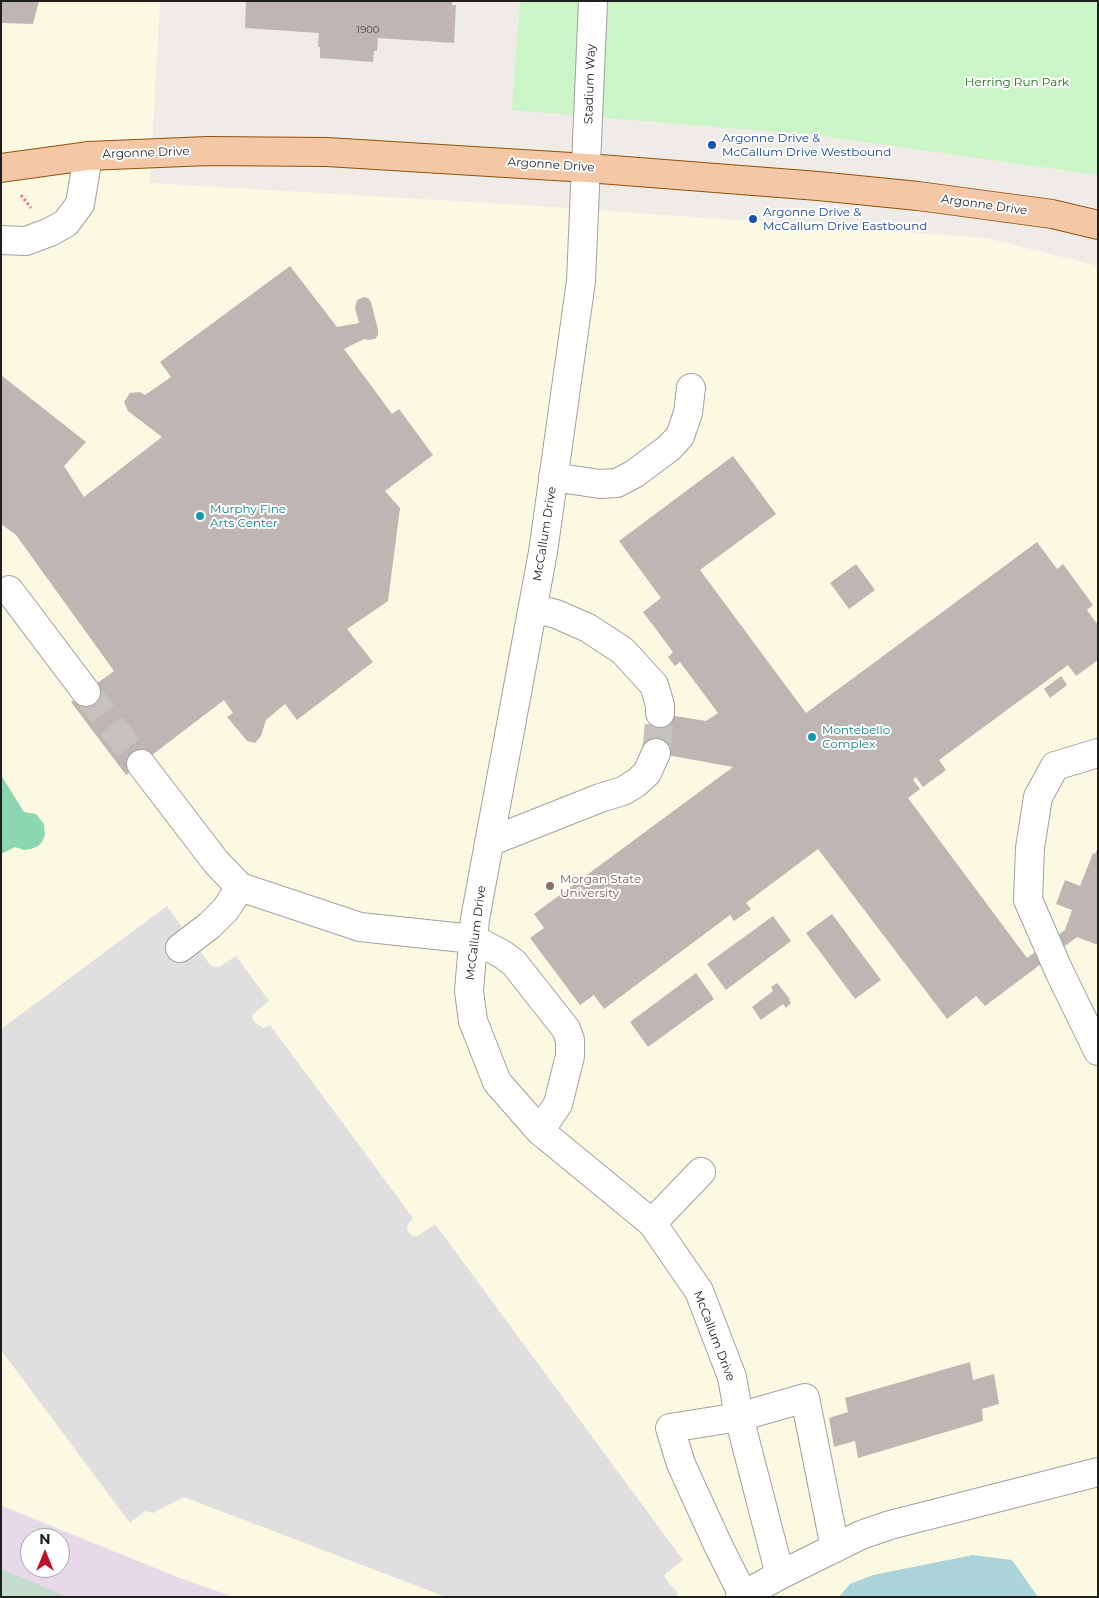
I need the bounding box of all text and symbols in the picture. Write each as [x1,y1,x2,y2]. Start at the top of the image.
house number: 1900 [357,24,379,36]
street label: Stadium Way [581,44,599,124]
park label: Herring Run Park [965,75,1069,89]
place label: Argonne Drive & McCallum Drive Westbound [722,131,891,159]
marker: Argonne Drive & McCallum Drive Westbound [706,139,718,151]
street label: Argonne Drive [102,144,190,162]
street label: Argonne Drive [507,155,595,175]
street label: Argonne Drive [940,192,1028,218]
place label: Argonne Drive & McCallum Drive Eastbound [763,205,927,233]
marker: Argonne Drive & McCallum Drive Eastbound [747,213,759,225]
street label: McCallum Drive [530,486,560,582]
place label: Murphy Fine Arts Center [210,502,286,530]
marker: Murphy Fine Arts Center [194,510,206,522]
place label: Montebello Complex [822,723,890,751]
marker: Montebello Complex [806,731,818,743]
place label: Morgan State University [560,872,641,900]
marker: Morgan State University [544,880,556,892]
street label: McCallum Drive [463,885,489,981]
street label: McCallum Drive [690,1289,738,1383]
north arrow [20,1528,70,1578]
text: N [39,1530,51,1548]

